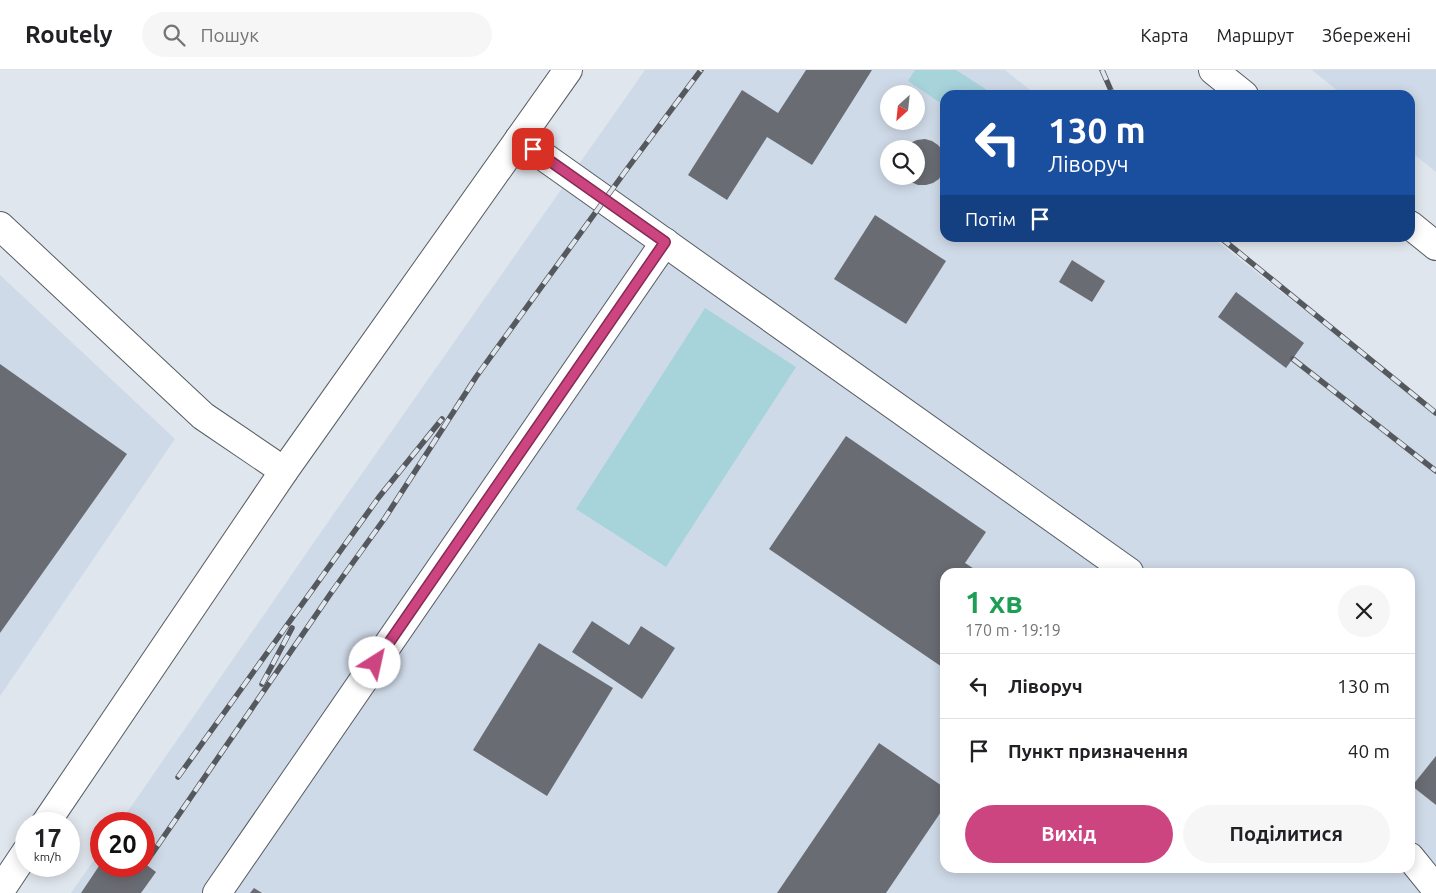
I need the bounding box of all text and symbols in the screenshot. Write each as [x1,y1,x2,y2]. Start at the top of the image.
search box [142,12,492,57]
text: Routely [25,21,112,48]
icon: search [160,21,188,49]
text: Пошук [200,24,259,46]
text: Карта [1140,25,1188,45]
text: Маршрут [1216,25,1294,45]
text: Збережені [1322,25,1411,45]
north arrow [880,85,925,130]
map controls [880,85,925,185]
icon: left [965,110,1030,175]
text: 130 m [1048,110,1146,150]
pin [512,128,554,170]
icon: arrive [519,135,547,163]
button: search [880,140,925,185]
text: Ліворуч [1048,151,1129,176]
icon: arrive [1026,205,1054,233]
text: Потім [965,208,1016,230]
text: 1 хв [965,585,1023,619]
button: close [1338,585,1390,637]
text: 170 m · 19:19 [965,621,1061,639]
position arrow [348,636,400,688]
icon: left [965,672,993,700]
text: Ліворуч [1008,675,1082,697]
text: 130 m [1337,675,1390,697]
icon: arrive [965,737,993,765]
text: Пункт призначення [1008,740,1188,762]
text: 40 m [1348,740,1390,762]
button: Вихід [965,805,1173,863]
button: Поділитися [1183,805,1390,863]
speed limit sign: 20 [90,812,155,877]
text: 17 [33,824,62,852]
text: km/h [34,850,61,863]

